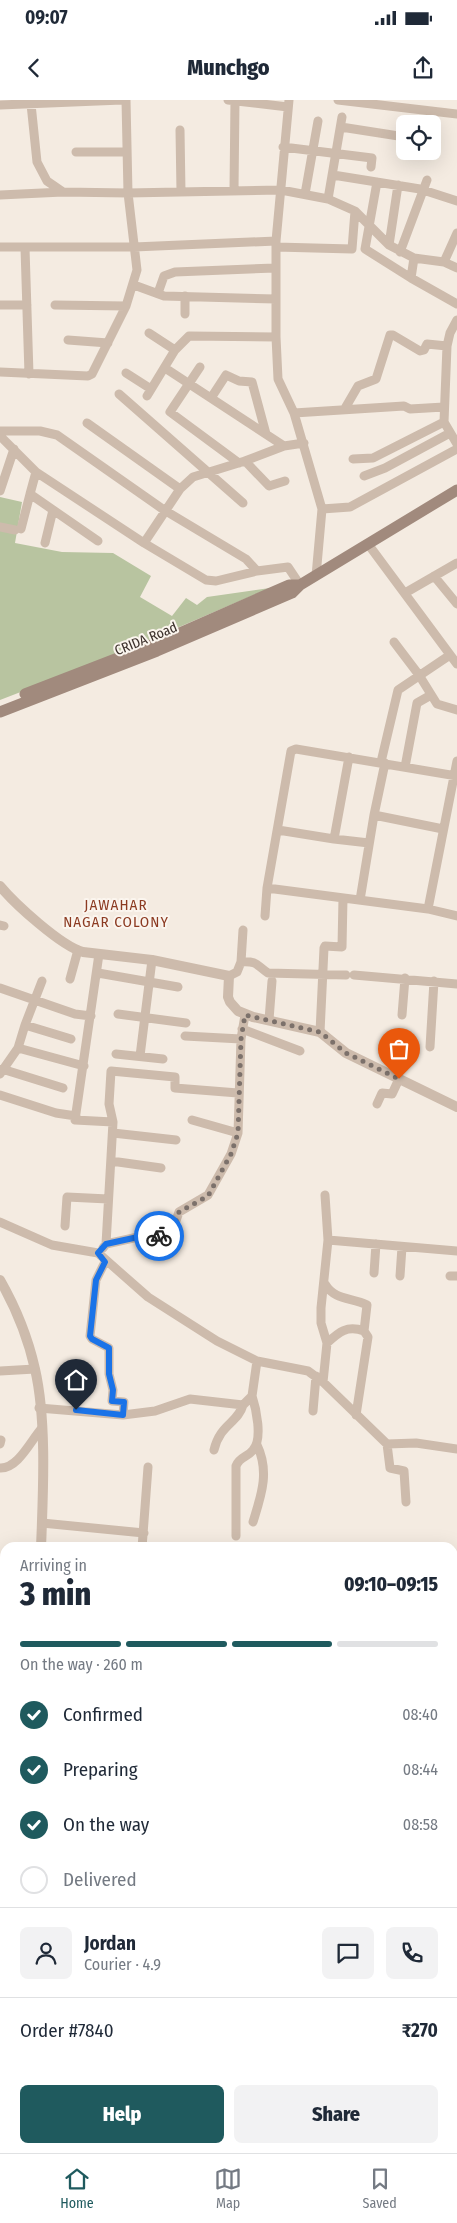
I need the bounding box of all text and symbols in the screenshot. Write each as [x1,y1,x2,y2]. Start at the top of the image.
text: 09:07 [25,6,68,29]
icon: back [20,54,48,82]
text: Munchgo [187,54,270,81]
icon: share [409,54,437,82]
map controls [396,115,441,160]
button: locate [396,115,441,160]
street label: CRIDA Road [112,619,180,659]
district label: JAWAHAR NAGAR COLONY [63,896,169,931]
pin [378,1028,420,1079]
icon: bag [385,1035,413,1063]
courier [134,1211,184,1261]
icon: bike [145,1222,173,1250]
pin [55,1359,97,1410]
icon: home [62,1366,90,1394]
text: Arriving in [20,1556,87,1575]
text: 09:10–09:15 [344,1573,438,1596]
text: 3 min [20,1575,91,1613]
text: On the way · 260 m [20,1655,143,1674]
icon: check [20,1701,48,1729]
text: Confirmed [63,1703,143,1726]
text: 08:40 [402,1705,438,1724]
icon: check [20,1756,48,1784]
text: Preparing [63,1758,138,1781]
text: 08:44 [403,1760,438,1779]
icon: check [20,1811,48,1839]
text: On the way [63,1813,149,1836]
text: 08:58 [403,1815,438,1834]
text: Delivered [63,1868,137,1891]
button: person [20,1927,72,1979]
button: chat [322,1927,374,1979]
button: phone [386,1927,438,1979]
text: Jordan [84,1932,136,1955]
text: Courier · 4.9 [84,1955,161,1974]
text: Order #7840 [20,2019,114,2042]
text: ₹270 [402,2019,438,2042]
button: Help [20,2085,224,2143]
button: Share [234,2085,438,2143]
tab: Home [60,2165,94,2212]
tab: Map [214,2165,242,2212]
tab: Saved [363,2165,397,2212]

